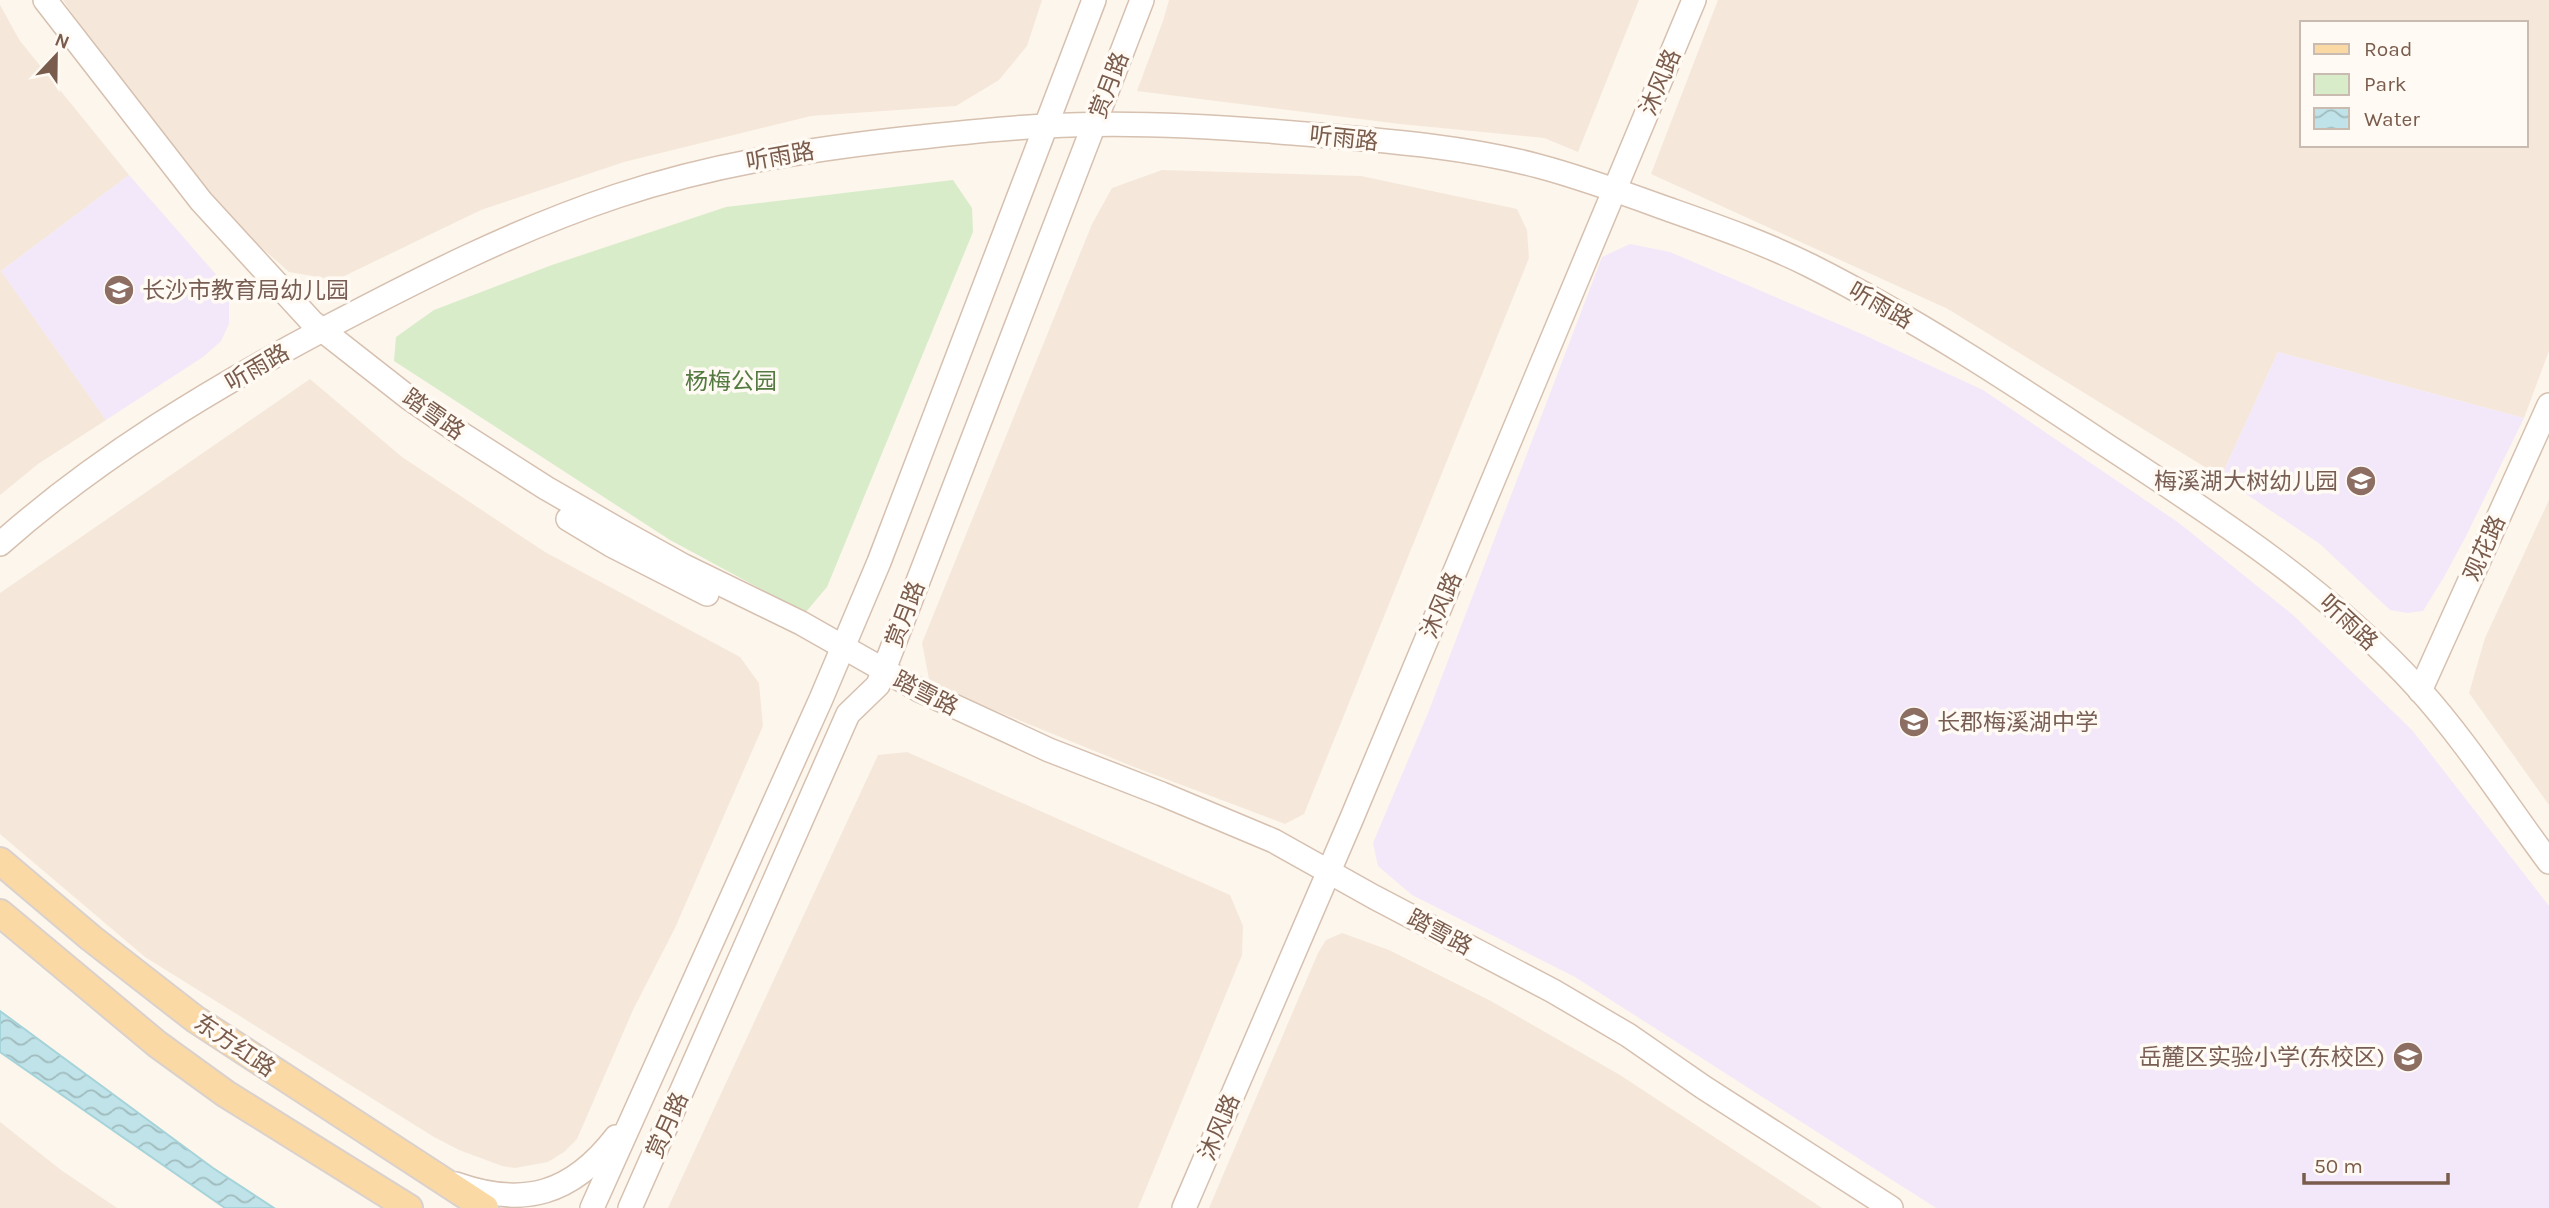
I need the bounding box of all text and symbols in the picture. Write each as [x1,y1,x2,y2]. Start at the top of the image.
north arrow [21,21,91,91]
legend [2300,21,2528,147]
text: N [52,28,72,54]
text: Road [2364,37,2412,61]
street label: 沐风路 [1635,45,1686,119]
street label: 赏月路 [1084,48,1134,122]
text: Park [2364,72,2407,96]
text: Water [2364,107,2420,131]
street label: 听雨路 [1308,121,1380,156]
street label: 听雨路 [744,137,816,176]
school or university icon: 长沙市教育局幼儿园 [102,273,136,307]
street label: 听雨路 [1844,276,1917,334]
place label: 长沙市教育局幼儿园 [142,277,349,304]
street label: 听雨路 [221,338,294,396]
park label: 杨梅公园 [685,368,777,395]
street label: 踏雪路 [398,384,470,445]
school or university icon: 梅溪湖大树幼儿园 [2344,464,2378,498]
place label: 梅溪湖大树幼儿园 [2154,468,2338,495]
street label: 观花路 [2458,511,2511,585]
street label: 沐风路 [1416,568,1467,642]
street label: 赏月路 [880,577,930,651]
street label: 听雨路 [2314,589,2383,656]
street label: 踏雪路 [889,666,963,721]
school or university icon: 长郡梅溪湖中学 [1897,705,1931,739]
place label: 长郡梅溪湖中学 [1937,709,2098,736]
street label: 踏雪路 [1403,904,1477,961]
street label: 东方红路 [189,1008,280,1082]
school or university icon: 岳麓区实验小学(东校区) [2391,1040,2425,1074]
place label: 岳麓区实验小学(东校区) [2139,1044,2385,1071]
street label: 赏月路 [641,1088,694,1162]
street label: 沐风路 [1194,1090,1245,1164]
scale bar [2304,1142,2448,1186]
text: 50 m [2314,1154,2363,1178]

